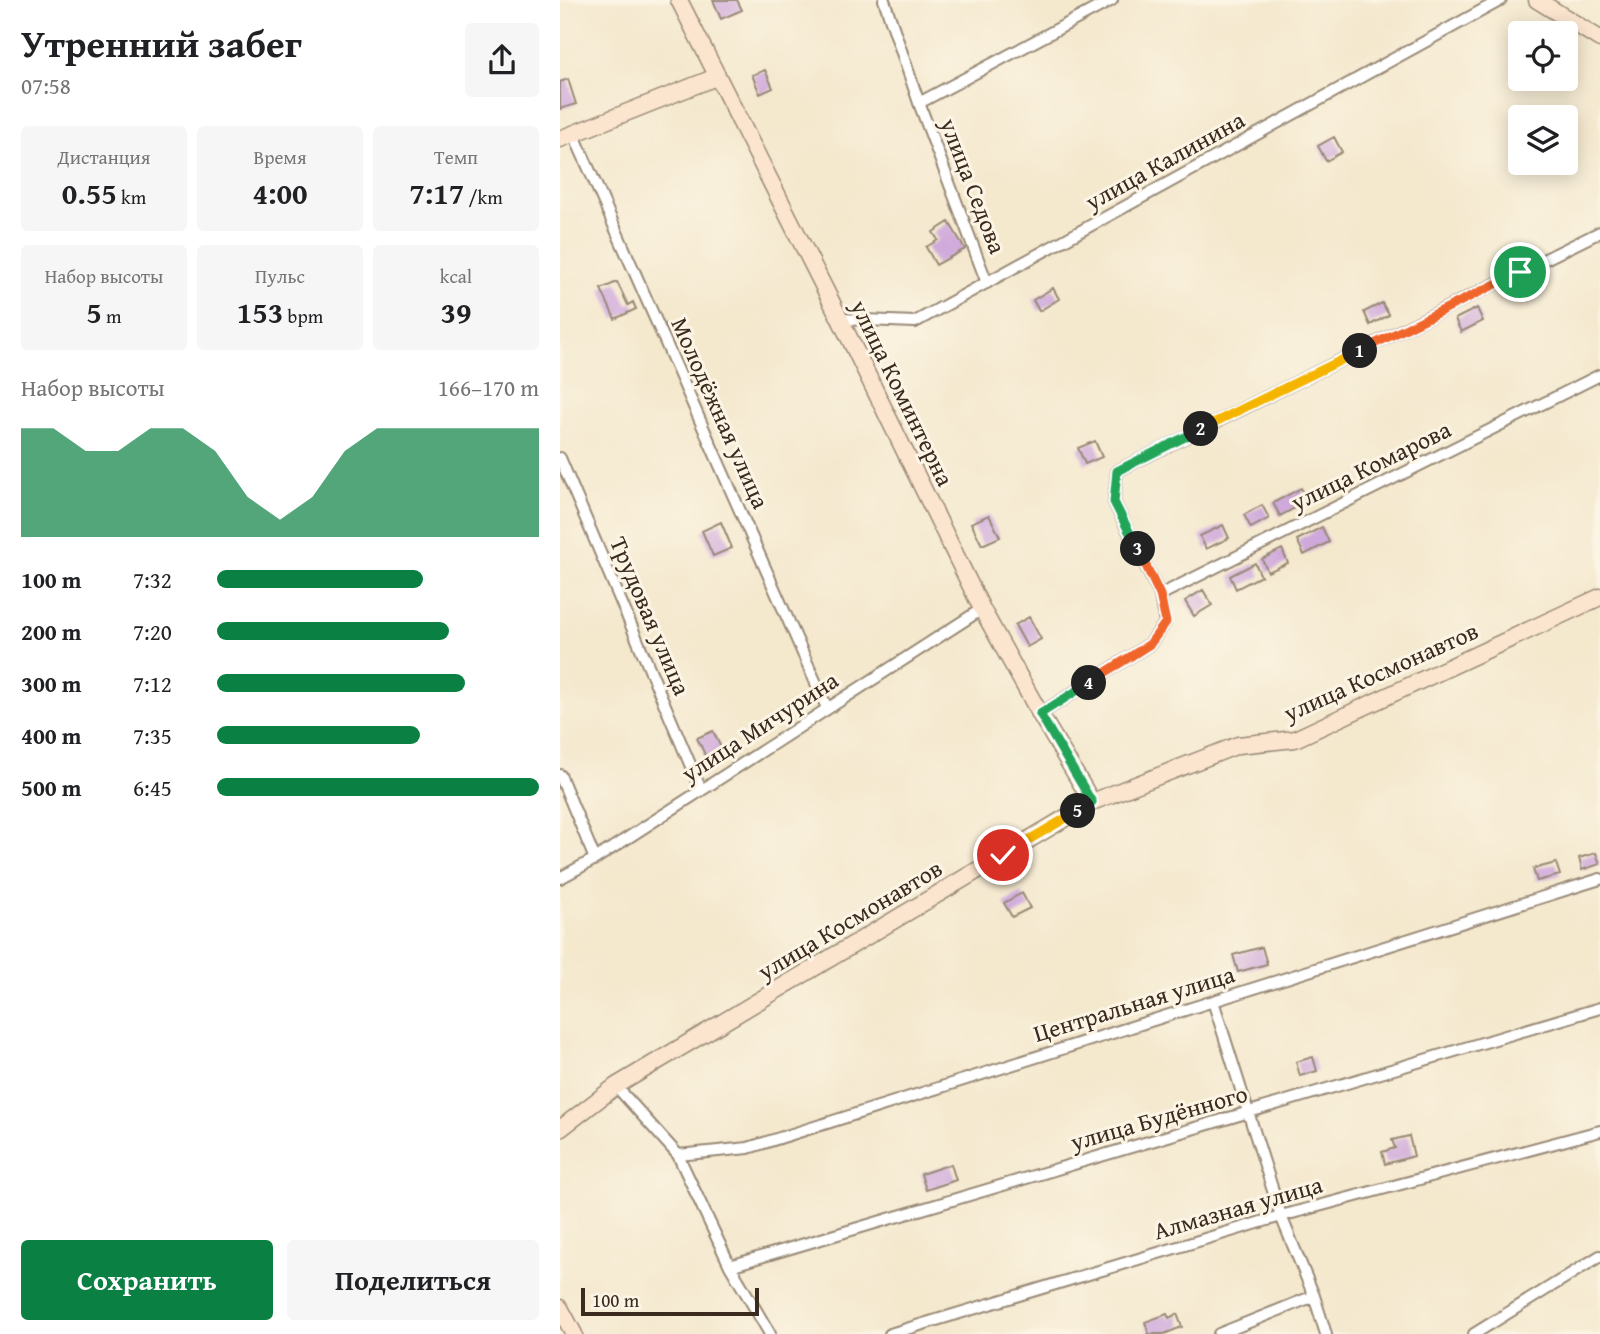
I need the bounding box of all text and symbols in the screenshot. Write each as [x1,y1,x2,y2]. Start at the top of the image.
text: Утренний забег [21,15,302,71]
map controls [1508,21,1578,175]
button: locate [1508,21,1578,91]
button: share [465,23,539,97]
text: 07:58 [21,69,71,102]
street label: улица Калинина [1078,102,1251,219]
button: layers [1508,105,1578,175]
street label: улица Седова [931,112,1016,259]
text: Дистанция [58,143,150,171]
text: Время [253,143,307,171]
text: Темп [434,143,478,171]
text: 0.55 [62,171,117,215]
text: 4:00 [252,171,308,215]
text: 7:17 [409,171,464,215]
text: km [117,183,146,211]
text: /km [464,183,503,211]
pin [1490,242,1550,302]
icon: arrive [1501,253,1539,291]
text: Набор высоты [45,262,163,290]
text: Пульс [255,262,305,290]
text: kcal [440,262,472,290]
text: 5 [86,290,102,334]
text: 153 [237,290,283,334]
text: 39 [440,290,472,334]
street label: улица Коминтерна [842,293,963,492]
text: m [102,302,122,330]
text: bpm [283,302,323,330]
street label: Молодёжная улица [663,312,779,515]
pin: 1 [1342,334,1378,368]
text: 1 [1355,336,1364,364]
text: Набор высоты [21,371,165,404]
text: 166–170 m [438,371,539,404]
street label: улица Комарова [1284,411,1457,520]
pin: 2 [1184,412,1218,446]
text: 2 [1196,414,1205,442]
street label: Трудовая улица [601,531,700,701]
pin: 3 [1120,532,1156,566]
text: 3 [1133,534,1142,562]
text: 100 m [21,563,82,596]
text: 7:32 [133,563,172,596]
street label: улица Космонавтов [1277,613,1484,731]
text: 200 m [21,615,82,648]
text: 7:20 [133,615,172,648]
street label: улица Мичурина [674,662,846,791]
pin: 4 [1072,666,1106,700]
text: 300 m [21,667,82,700]
text: 7:12 [133,667,172,700]
text: 4 [1084,668,1093,696]
text: 400 m [21,719,82,752]
text: 7:35 [133,719,172,752]
text: 500 m [21,771,82,804]
text: 6:45 [133,771,172,804]
pin: 5 [1060,794,1096,828]
text: 5 [1073,796,1082,824]
pin [973,825,1033,885]
icon: check [984,836,1022,874]
street label: улица Космонавтов [750,851,949,989]
street label: Центральная улица [1029,956,1239,1051]
street label: улица Будённого [1065,1076,1251,1160]
street label: Алмазная улица [1149,1167,1327,1248]
button: Сохранить [21,1240,273,1320]
button: Поделиться [287,1240,539,1320]
scale bar [581,1285,760,1317]
text: 100 m [592,1286,639,1314]

